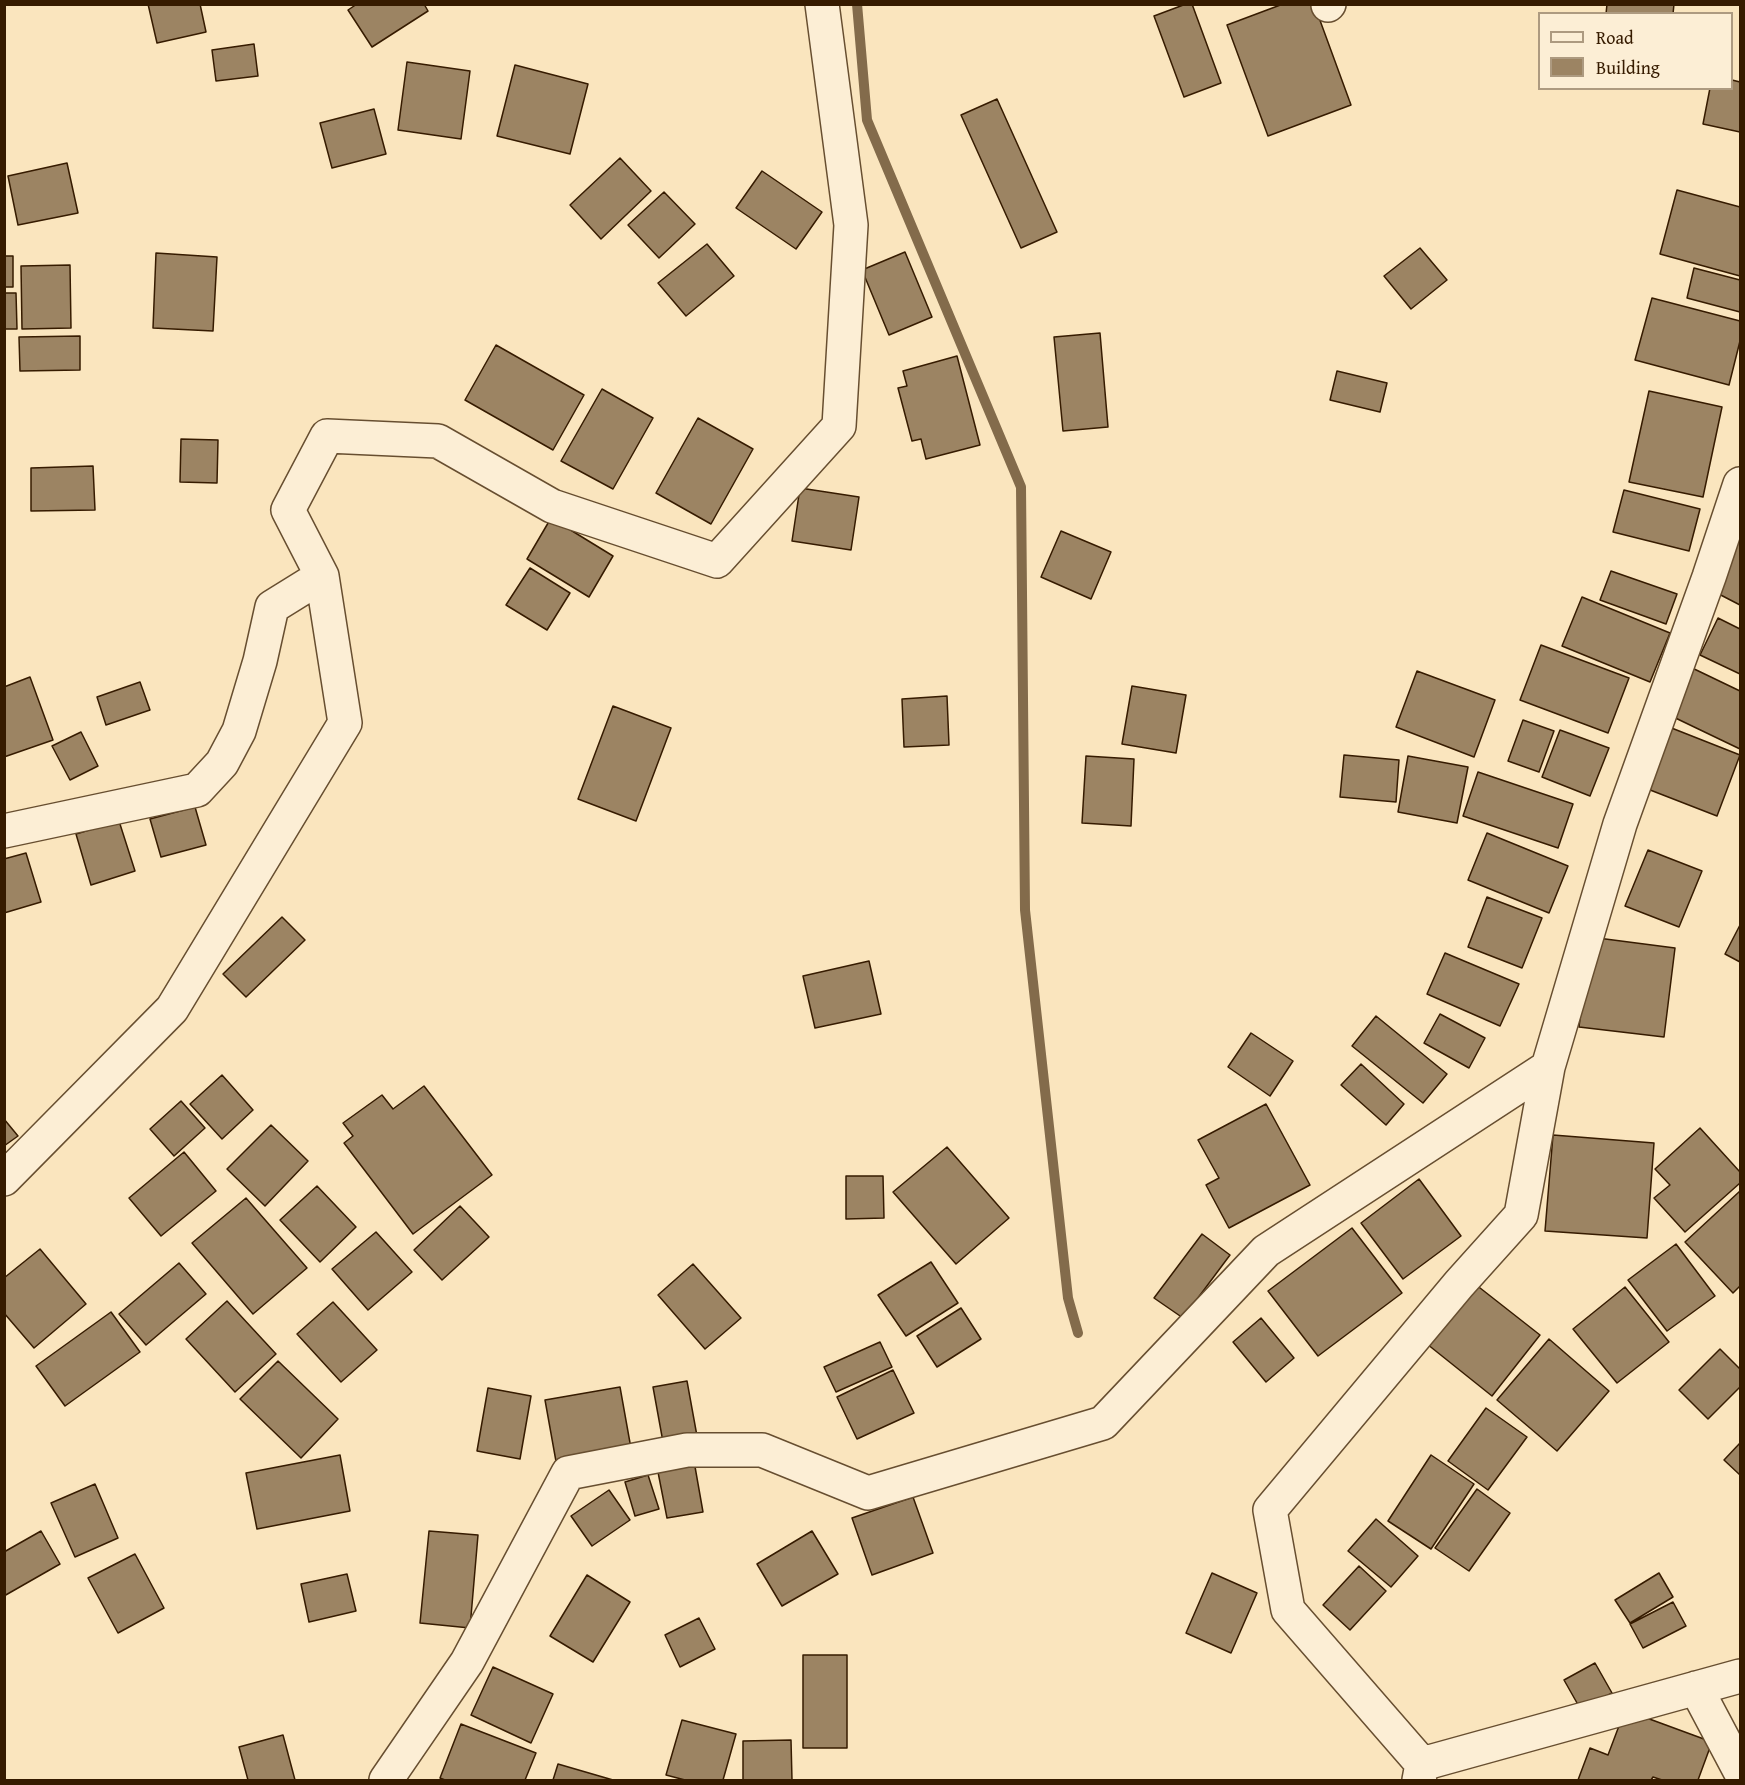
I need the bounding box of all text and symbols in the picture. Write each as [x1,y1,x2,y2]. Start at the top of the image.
legend [1538,12,1733,90]
text: Road [1596,24,1634,51]
text: Building [1596,54,1660,81]

